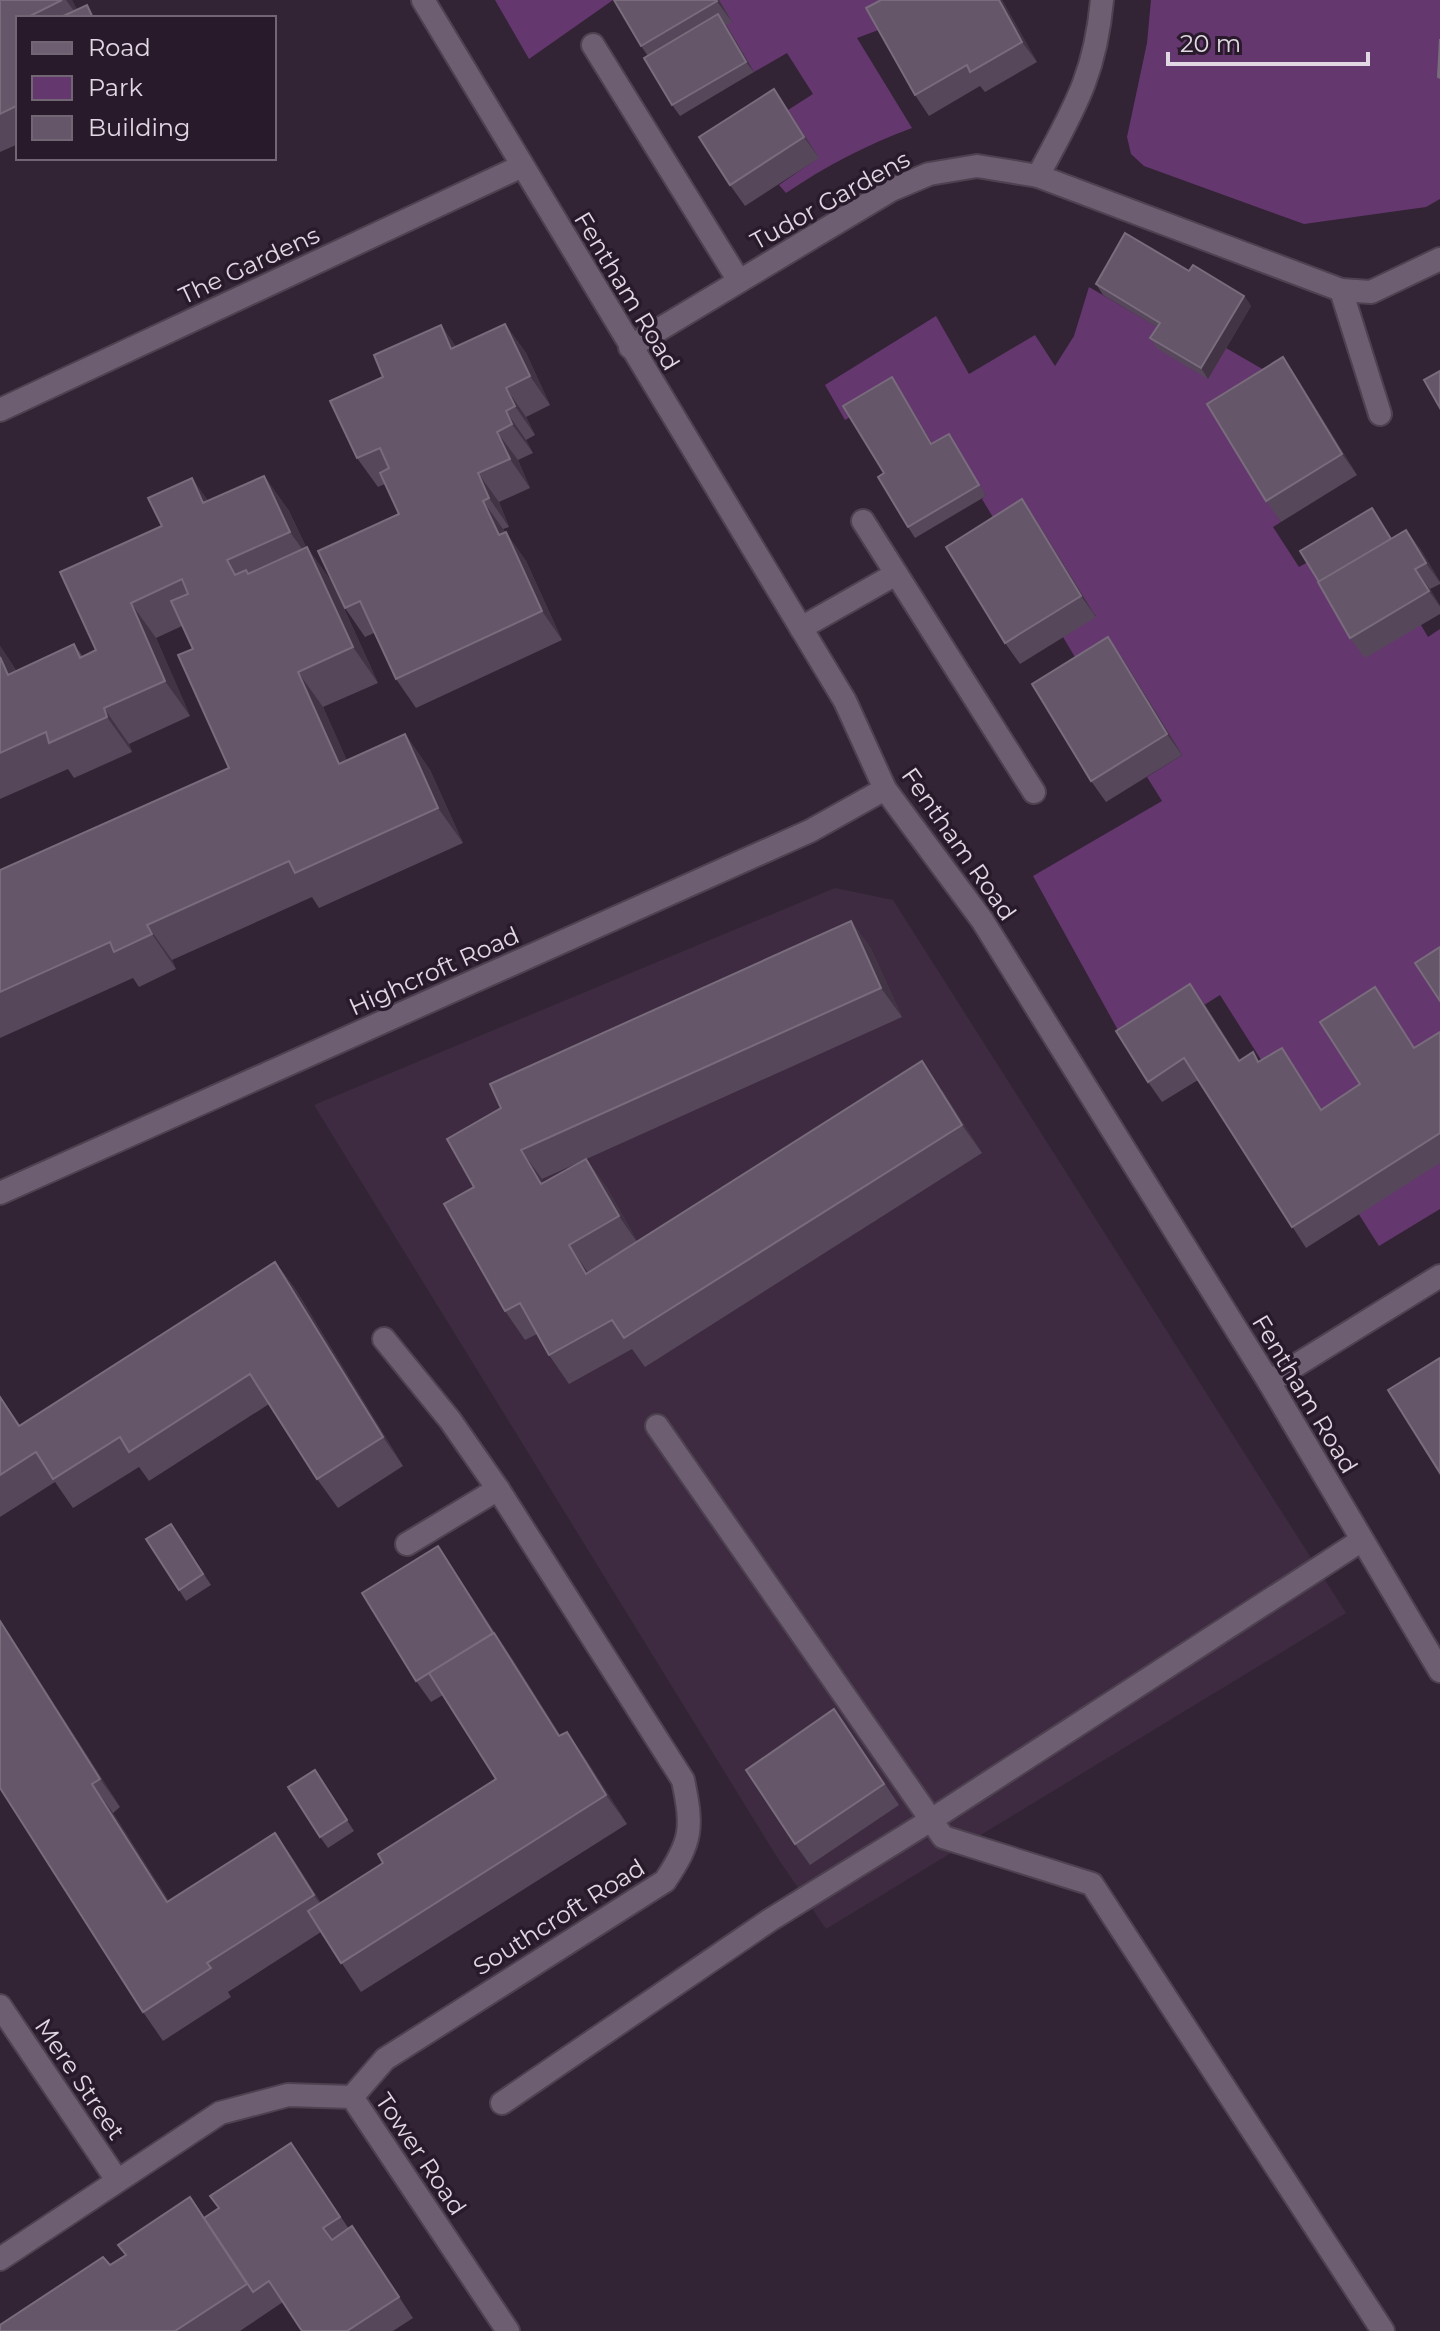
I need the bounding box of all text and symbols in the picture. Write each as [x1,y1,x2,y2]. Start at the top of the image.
legend [16,16,276,160]
scale bar [1168,16,1368,66]
text: 20 m [1180,29,1241,58]
text: Road [88,33,151,62]
text: Park [88,73,143,102]
text: Building [88,113,191,142]
street label: Tudor Gardens [745,144,915,256]
street label: Fentham Road [568,206,686,376]
street label: The Gardens [174,220,324,310]
street label: Fentham Road [895,762,1023,926]
street label: Highcroft Road [344,920,524,1022]
street label: Fentham Road [1246,1309,1364,1479]
street label: Southcroft Road [468,1853,650,1981]
street label: Mere Street [29,2013,131,2145]
street label: Tower Road [370,2087,472,2221]

